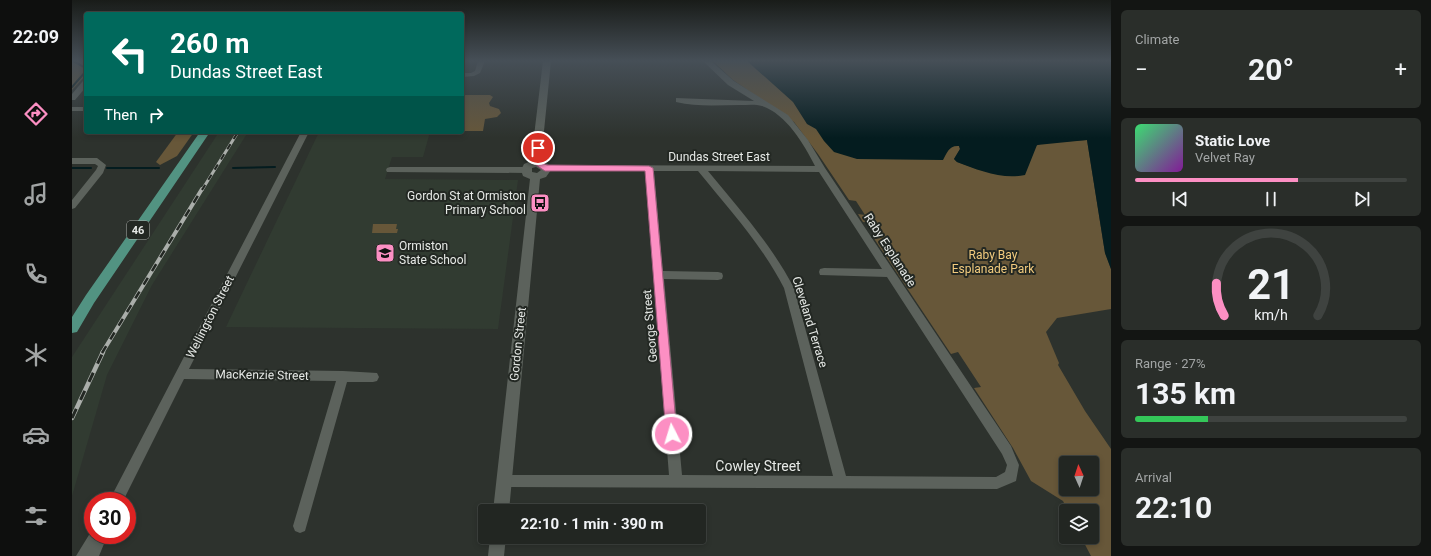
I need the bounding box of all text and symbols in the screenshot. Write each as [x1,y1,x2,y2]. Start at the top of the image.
text: 22:09 [13,26,59,47]
text: 260 m [170,27,249,60]
icon: left [104,28,156,80]
text: Climate [1135,32,1179,47]
text: 20° [1248,52,1294,87]
text: − [1135,57,1148,82]
text: + [1395,57,1407,82]
text: Dundas Street East [170,61,323,82]
icon: directions [22,100,50,128]
icon: right [145,104,167,126]
text: Then [104,106,137,124]
pin [521,131,555,165]
text: Static Love [1195,132,1270,150]
icon: arrive [527,137,549,159]
street label: Dundas Street East [668,150,770,164]
text: Velvet Ray [1195,150,1255,165]
icon: music [22,180,50,208]
icon: previous [1169,188,1191,210]
icon: pause [1260,188,1282,210]
icon: next [1351,188,1373,210]
place label: Gordon St at Ormiston Primary School [407,189,526,217]
bus stop icon: Gordon St at Ormiston Primary School [529,192,551,214]
street label: Raby Esplanade [861,211,919,289]
road number: 46 [127,221,149,239]
place label: Ormiston State School [399,239,466,267]
school or university icon: Ormiston State School [374,242,396,264]
park label: Raby Bay Esplanade Park [952,248,1035,276]
icon: phone [22,260,50,288]
text: 21 [1247,260,1295,309]
street label: Wellington Street [183,273,237,361]
street label: Cleveland Terrace [789,275,831,369]
street label: George Street [640,289,660,363]
street label: Gordon Street [507,306,529,381]
text: km/h [1254,307,1288,323]
icon: climate [22,341,50,369]
text: Range · 27% [1135,356,1205,371]
street label: MacKenzie Street [215,367,309,383]
text: 135 km [1135,376,1236,411]
position arrow [651,413,693,455]
icon: car [22,421,50,449]
north arrow [1059,456,1099,496]
map controls [1059,456,1099,544]
street label: Cowley Street [715,458,801,474]
text: Arrival [1135,470,1172,485]
text: 22:10 [1135,490,1212,525]
speed limit sign: 30 [84,492,136,544]
icon: filters [22,502,50,530]
button: layers [1059,504,1099,544]
text: 22:10 · 1 min · 390 m [521,515,663,533]

